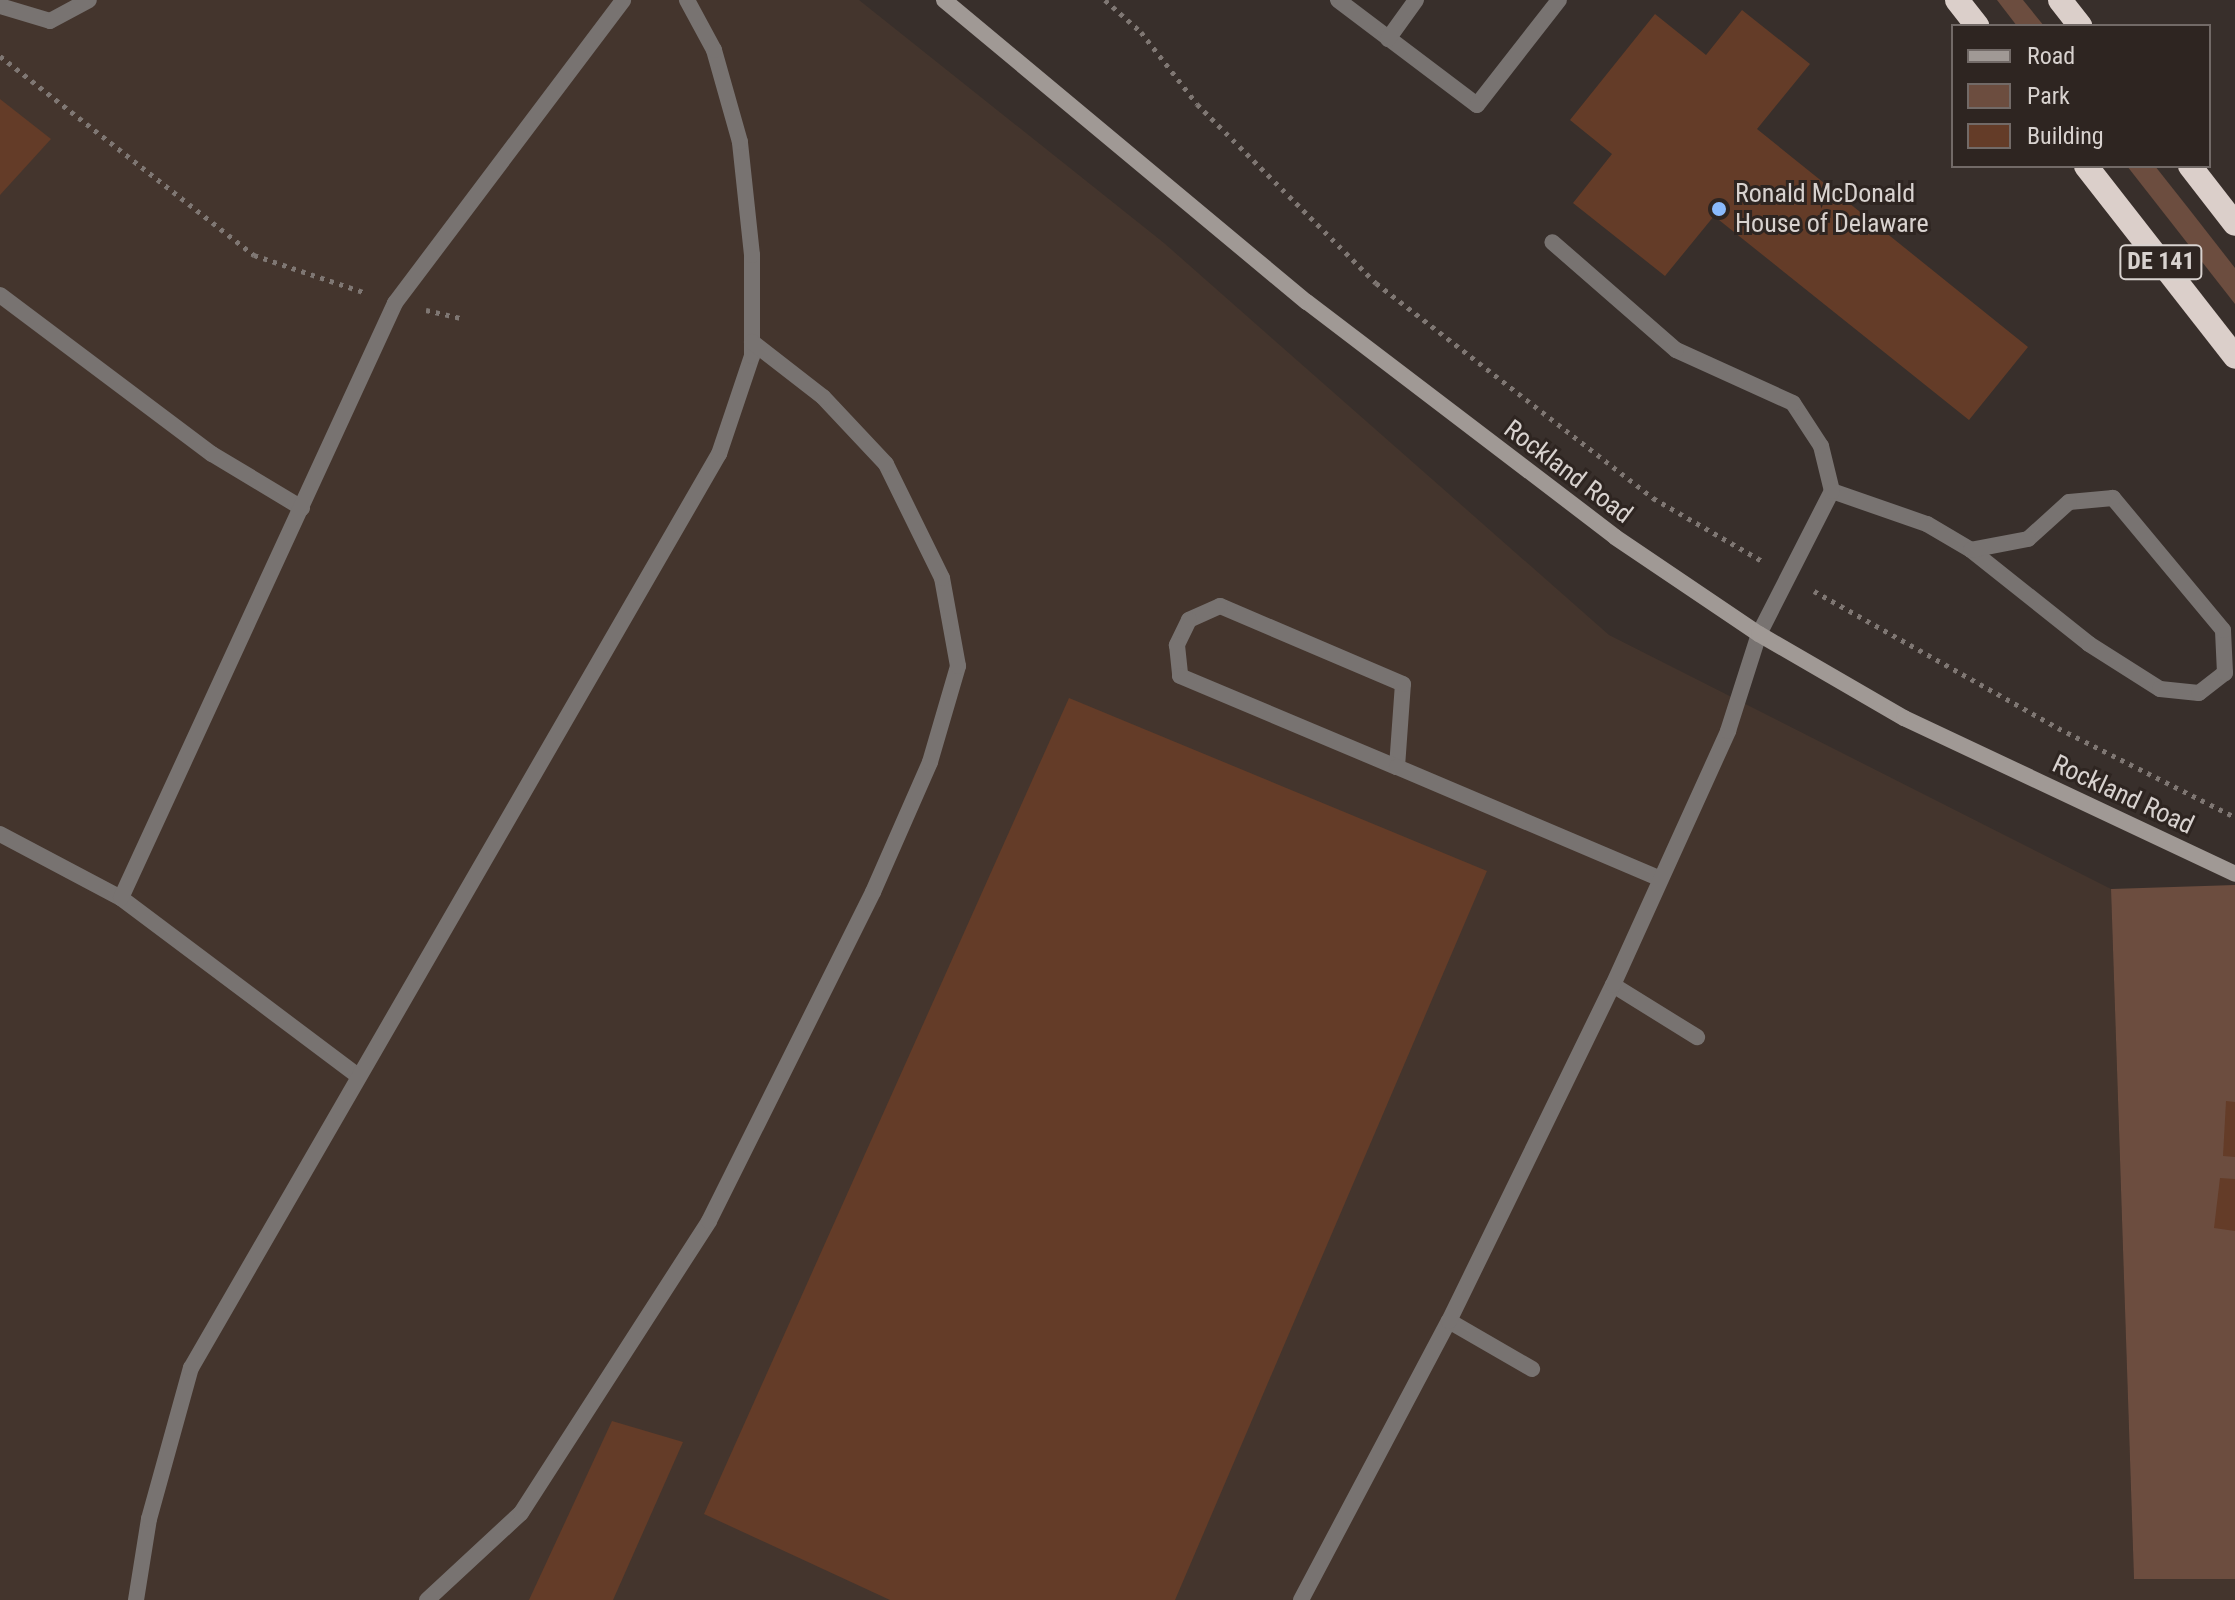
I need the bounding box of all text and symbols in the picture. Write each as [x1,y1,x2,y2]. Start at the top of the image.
legend [1951,24,2211,168]
text: Road [2027,42,2075,70]
text: Park [2027,82,2070,110]
text: Building [2027,122,2104,150]
place label: Ronald McDonald House of Delaware [1735,178,1929,240]
marker: Ronald McDonald House of Delaware [1710,200,1728,218]
road number: DE 141 [2119,242,2203,282]
street label: Rockland Road [1498,414,1638,530]
street label: Rockland Road [2047,749,2199,841]

